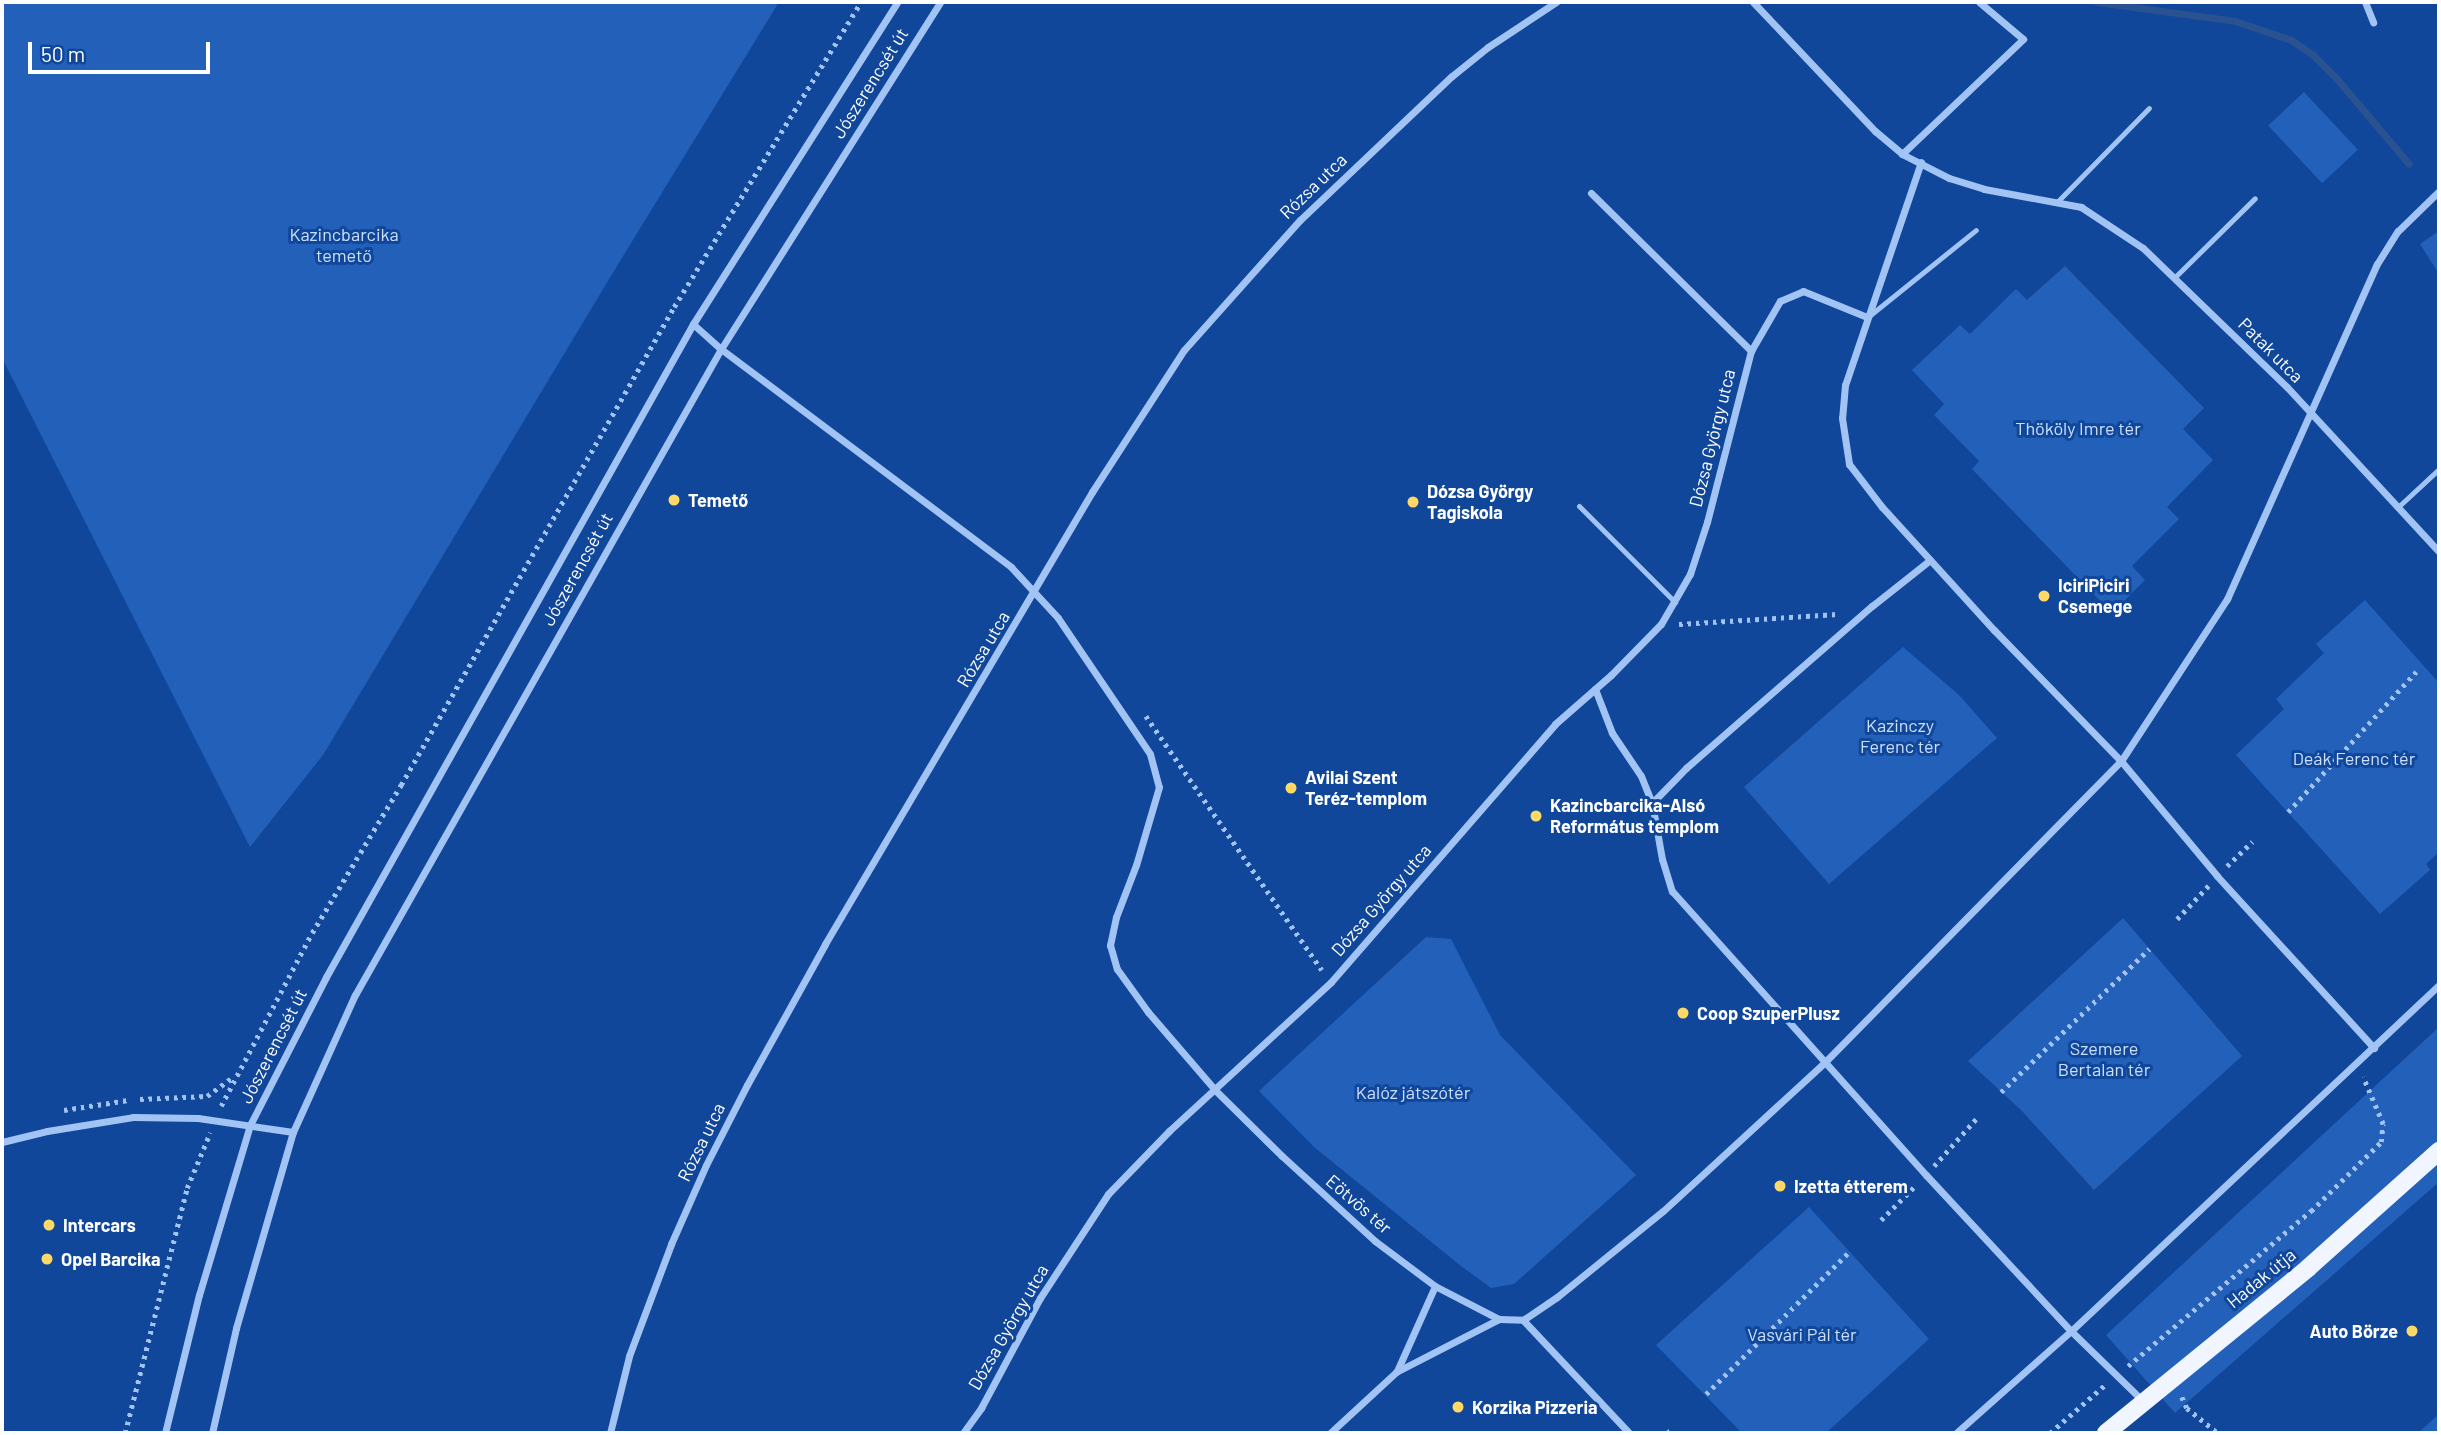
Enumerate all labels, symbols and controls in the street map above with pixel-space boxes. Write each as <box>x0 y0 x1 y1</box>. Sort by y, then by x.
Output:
street label: Jószerencsét út <box>828 24 912 142</box>
scale bar <box>32 28 214 72</box>
text: 50 m <box>41 41 85 66</box>
street label: Rózsa utca <box>1275 149 1351 223</box>
park label: Kazincbarcika temető <box>289 224 399 266</box>
street label: Patak utca <box>2234 313 2308 387</box>
street label: Dózsa György utca <box>1684 367 1740 509</box>
park label: Thököly Imre tér <box>2015 417 2141 439</box>
place label: Dózsa György Tagiskola <box>1427 481 1533 524</box>
place label: Temető <box>688 489 748 511</box>
marker: Temető <box>666 492 682 508</box>
marker: Dózsa György Tagiskola <box>1405 494 1421 510</box>
street label: Jószerencsét út <box>537 509 617 629</box>
place label: IciriPiciri Csemege <box>2058 575 2132 618</box>
marker: IciriPiciri Csemege <box>2036 588 2052 604</box>
street label: Rózsa utca <box>952 607 1014 691</box>
park label: Kazinczy Ferenc tér <box>1860 715 1940 758</box>
park label: Deák Ferenc tér <box>2293 747 2415 769</box>
place label: Avilai Szent Teréz-templom <box>1305 767 1427 810</box>
marker: Avilai Szent Teréz-templom <box>1283 780 1299 796</box>
place label: Kazincbarcika-Alsó Református templom <box>1550 795 1719 838</box>
marker: Kazincbarcika-Alsó Református templom <box>1528 808 1544 824</box>
street label: Dózsa György utca <box>1327 840 1435 960</box>
street label: Jószerencsét út <box>235 985 311 1107</box>
place label: Coop SzuperPlusz <box>1697 1002 1840 1024</box>
marker: Coop SzuperPlusz <box>1675 1005 1691 1021</box>
park label: Szemere Bertalan tér <box>2058 1038 2150 1080</box>
park label: Kalóz játszótér <box>1356 1081 1470 1103</box>
street label: Rózsa utca <box>673 1099 729 1185</box>
street label: Eötvös tér <box>1322 1170 1396 1238</box>
place label: Izetta étterem <box>1794 1175 1908 1197</box>
marker: Izetta étterem <box>1772 1178 1788 1194</box>
place label: Intercars <box>63 1214 136 1236</box>
marker: Intercars <box>41 1217 57 1233</box>
street label: Hadak útja <box>2222 1244 2300 1312</box>
place label: Opel Barcika <box>61 1248 160 1270</box>
marker: Opel Barcika <box>39 1251 55 1267</box>
street label: Dózsa György utca <box>963 1260 1053 1394</box>
place label: Auto Börze <box>2310 1320 2398 1342</box>
park label: Vasvári Pál tér <box>1747 1323 1857 1345</box>
marker: Auto Börze <box>2404 1323 2420 1339</box>
place label: Korzika Pizzeria <box>1472 1396 1598 1418</box>
marker: Korzika Pizzeria <box>1450 1399 1466 1415</box>

